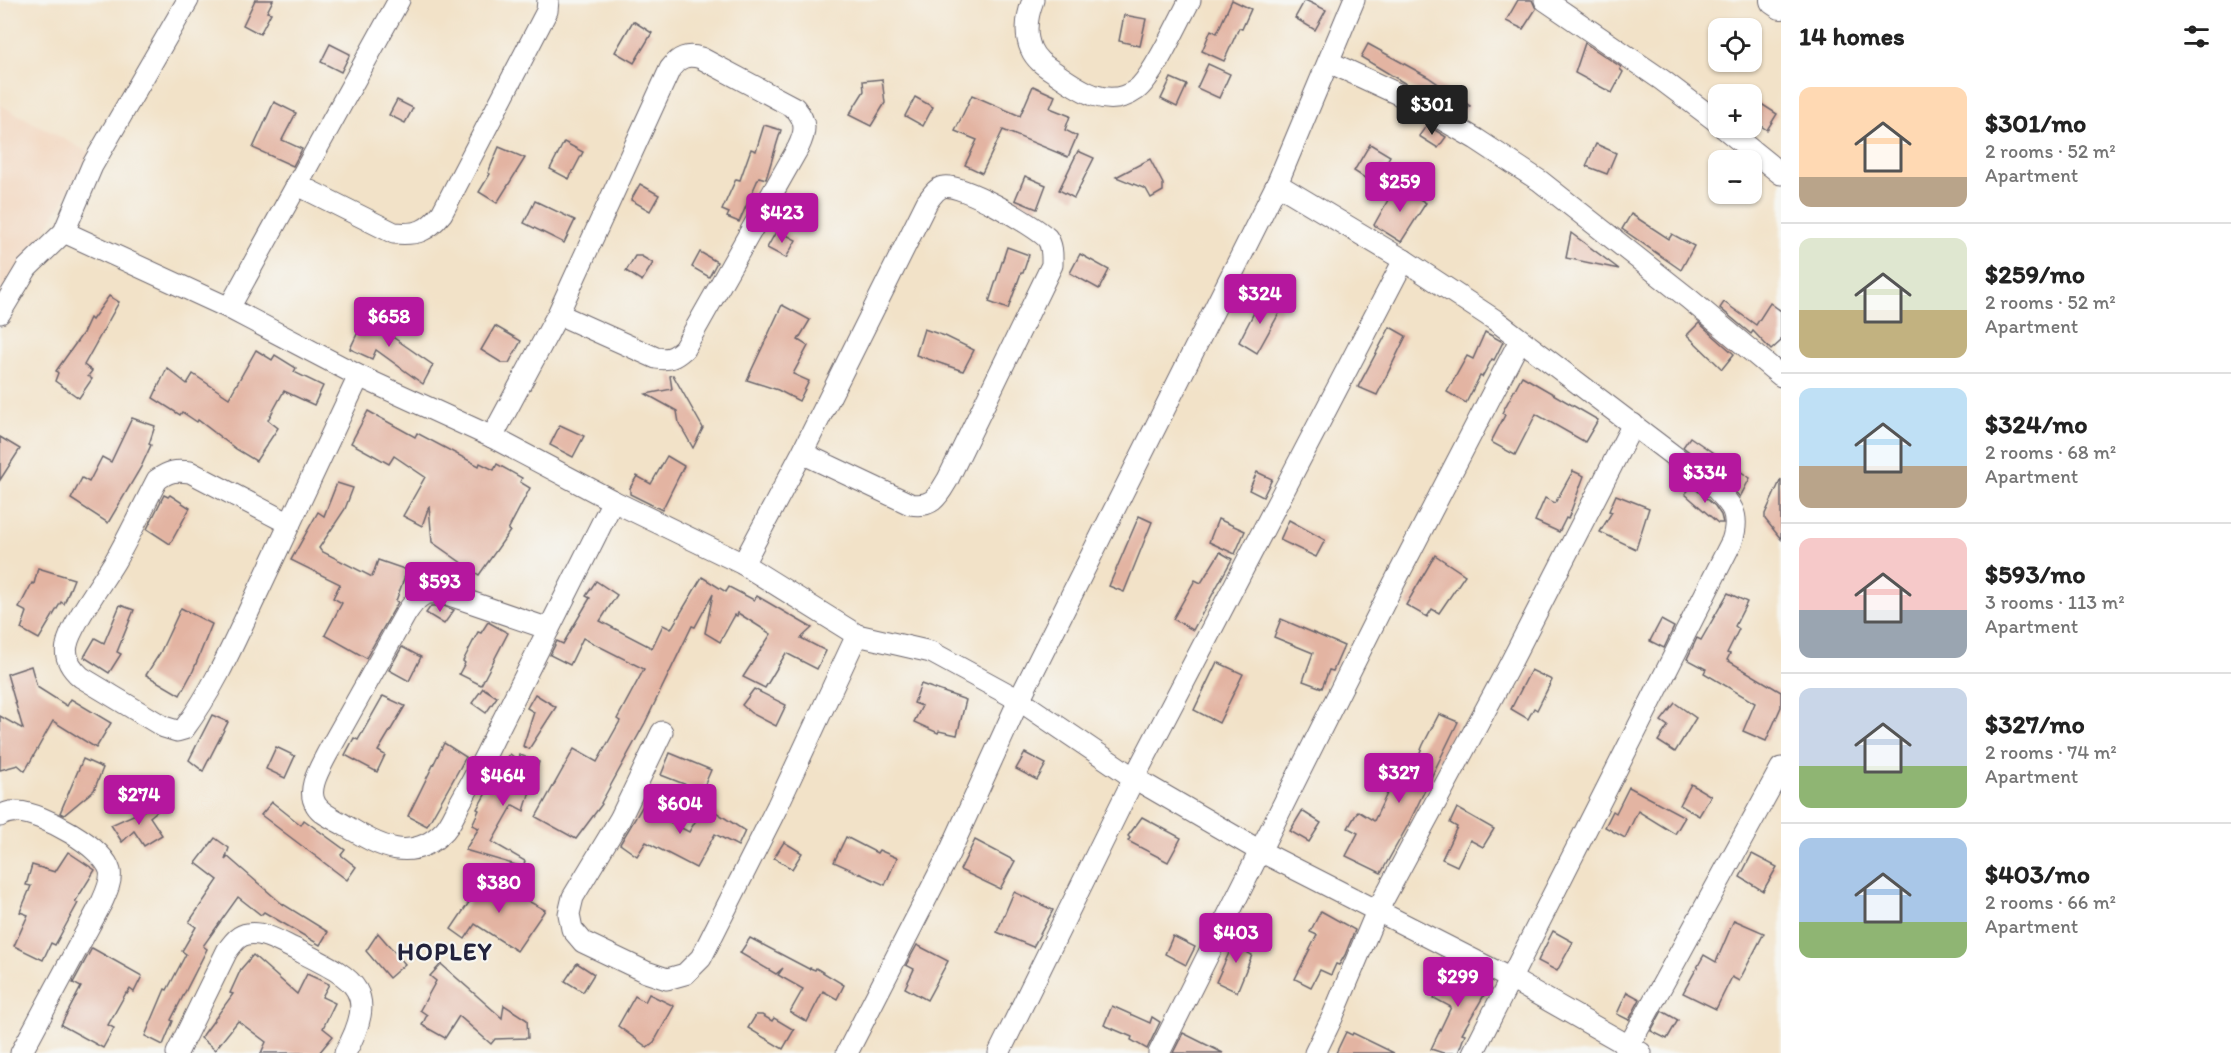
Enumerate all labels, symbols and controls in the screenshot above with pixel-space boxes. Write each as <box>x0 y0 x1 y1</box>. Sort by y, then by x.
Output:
map controls <box>1708 18 1762 204</box>
button: locate <box>1708 18 1762 72</box>
text: 14 homes <box>1799 20 1905 52</box>
icon: filters <box>2180 20 2213 53</box>
button: + <box>1708 84 1762 138</box>
pin: $301 <box>1396 85 1468 136</box>
text: $301 <box>1411 92 1453 116</box>
text: $301/mo <box>1985 107 2086 139</box>
icon: home <box>1847 111 1919 183</box>
text: 2 rooms · 52 m² <box>1985 139 2116 163</box>
button: − <box>1708 150 1762 204</box>
pin: $259 <box>1364 162 1436 213</box>
text: Apartment <box>1985 163 2078 187</box>
text: $259 <box>1379 169 1421 193</box>
pin: $423 <box>746 193 818 244</box>
text: $423 <box>760 200 804 224</box>
text: $259/mo <box>1985 258 2085 290</box>
icon: home <box>1847 262 1919 334</box>
pin: $324 <box>1224 274 1296 325</box>
text: $324 <box>1238 281 1282 305</box>
text: 2 rooms · 52 m² <box>1985 290 2116 314</box>
pin: $658 <box>353 297 425 348</box>
text: $658 <box>368 304 410 328</box>
text: Apartment <box>1985 314 2078 338</box>
text: $324/mo <box>1985 408 2088 440</box>
icon: home <box>1847 412 1919 484</box>
text: 2 rooms · 68 m² <box>1985 440 2116 464</box>
pin: $334 <box>1669 453 1741 504</box>
text: $334 <box>1683 460 1727 484</box>
text: Apartment <box>1985 464 2078 488</box>
text: $593/mo <box>1985 558 2086 590</box>
pin: $593 <box>404 562 476 613</box>
icon: home <box>1847 562 1919 634</box>
text: $593 <box>419 569 461 593</box>
text: 3 rooms · 113 m² <box>1985 590 2125 614</box>
text: Apartment <box>1985 614 2078 638</box>
text: $327/mo <box>1985 708 2085 740</box>
icon: home <box>1847 712 1919 784</box>
text: 2 rooms · 74 m² <box>1985 740 2117 764</box>
pin: $327 <box>1363 753 1435 804</box>
pin: $464 <box>467 756 539 807</box>
text: $327 <box>1378 760 1420 784</box>
text: $464 <box>481 763 525 787</box>
text: Apartment <box>1985 764 2078 788</box>
pin: $274 <box>103 775 175 826</box>
text: $274 <box>118 782 160 806</box>
pin: $604 <box>644 784 716 835</box>
text: $604 <box>657 791 703 815</box>
text: $403/mo <box>1985 858 2090 890</box>
icon: home <box>1847 862 1919 934</box>
pin: $380 <box>463 863 535 914</box>
text: $380 <box>477 870 521 894</box>
text: 2 rooms · 66 m² <box>1985 890 2116 914</box>
pin: $403 <box>1200 913 1272 964</box>
text: Apartment <box>1985 914 2078 938</box>
text: $403 <box>1213 920 1259 944</box>
district label: HOPLEY <box>397 937 493 966</box>
pin: $299 <box>1422 957 1494 1008</box>
text: $299 <box>1437 964 1479 988</box>

